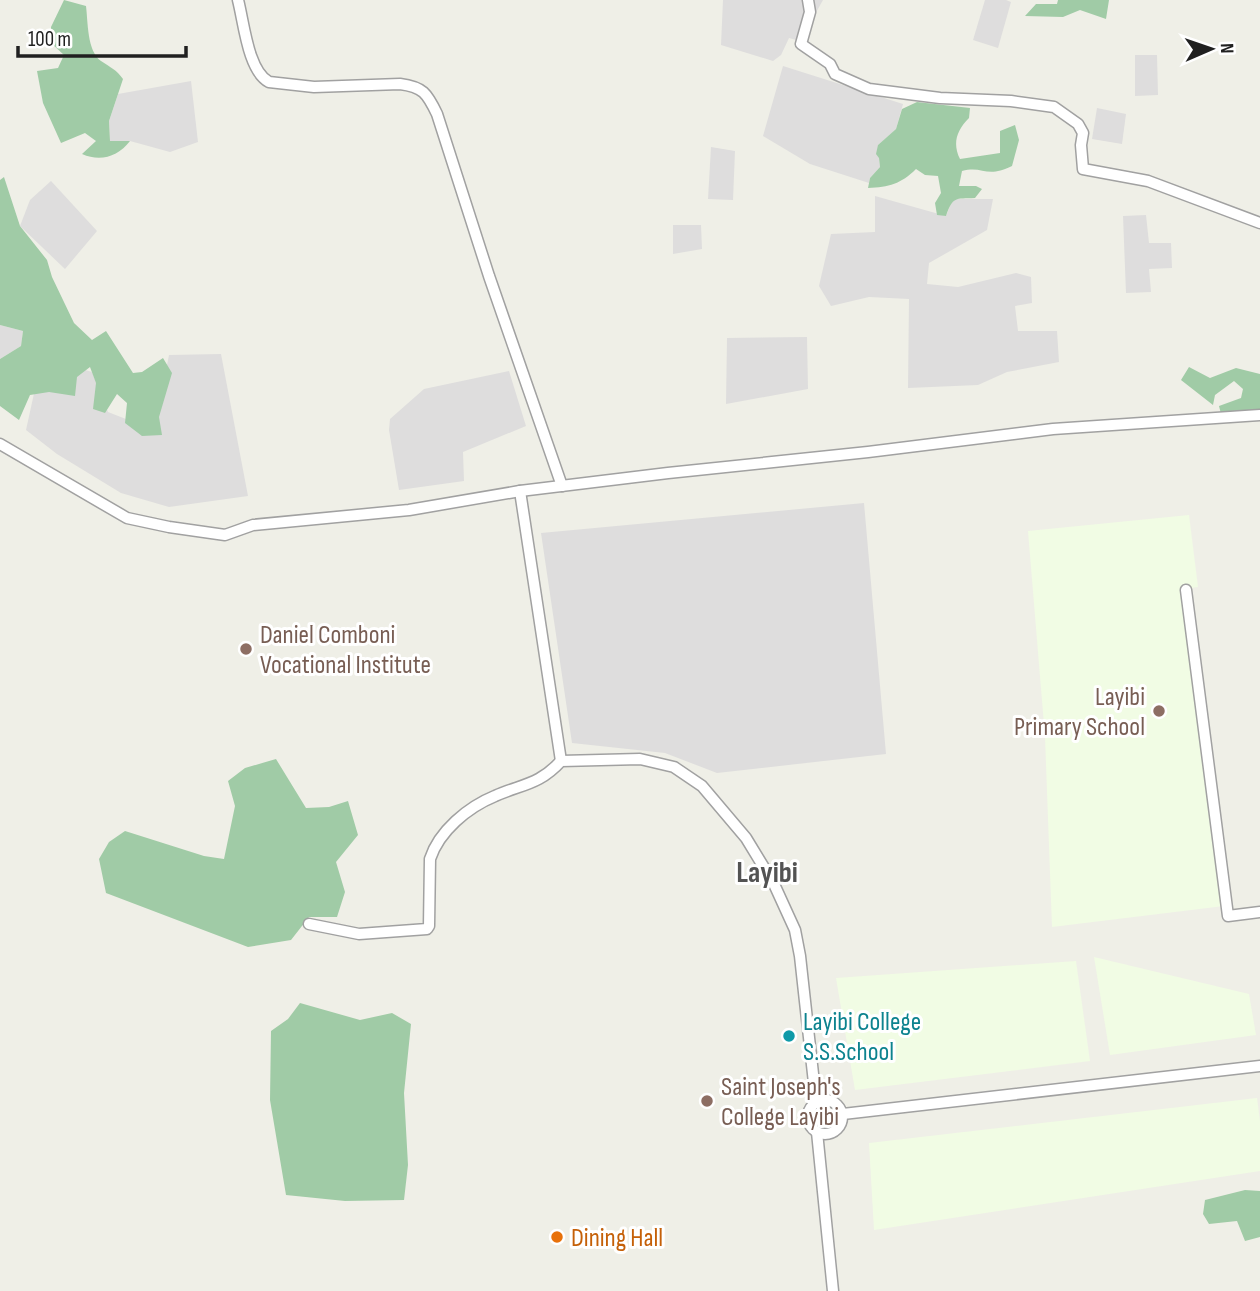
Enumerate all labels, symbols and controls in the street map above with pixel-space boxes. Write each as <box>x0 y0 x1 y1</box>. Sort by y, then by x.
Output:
scale bar <box>18 14 186 58</box>
north arrow <box>1176 14 1246 84</box>
text: 100 m <box>28 27 71 52</box>
text: N <box>1215 43 1238 54</box>
place label: Daniel Comboni Vocational Institute <box>260 620 431 681</box>
marker: Daniel Comboni Vocational Institute <box>238 641 254 657</box>
place label: Layibi Primary School <box>1014 682 1145 743</box>
marker: Layibi Primary School <box>1151 703 1167 719</box>
district label: Layibi <box>736 855 798 891</box>
place label: Layibi College S.S.School <box>803 1007 921 1068</box>
marker: Layibi College S.S.School <box>781 1028 797 1044</box>
place label: Saint Joseph's College Layibi <box>721 1072 841 1133</box>
marker: Saint Joseph's College Layibi <box>699 1093 715 1109</box>
place label: Dining Hall <box>571 1223 663 1254</box>
marker: Dining Hall <box>549 1229 565 1245</box>

